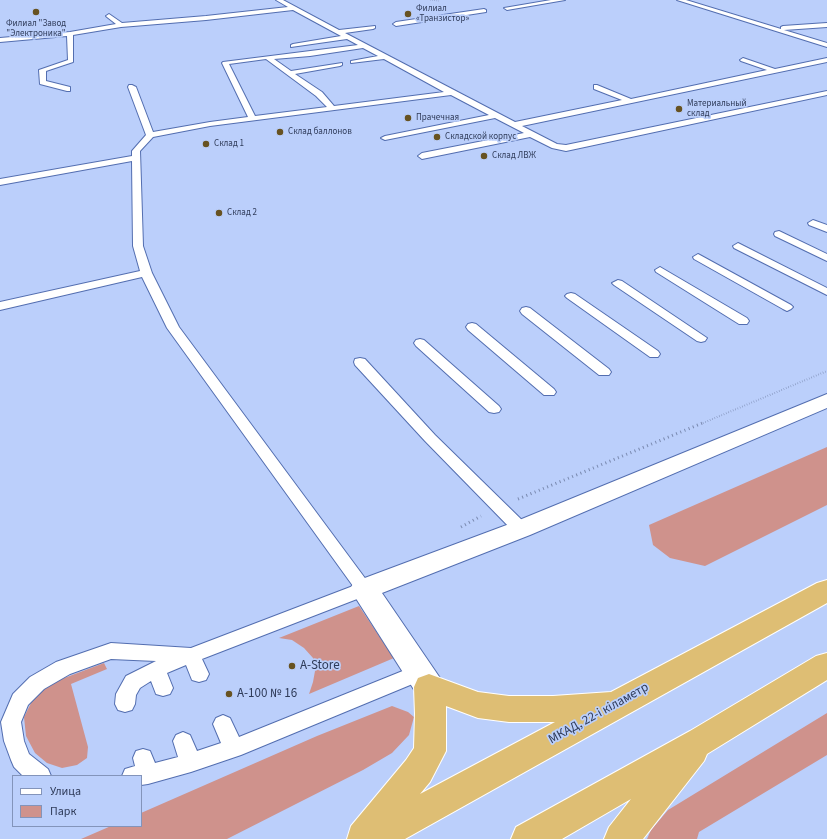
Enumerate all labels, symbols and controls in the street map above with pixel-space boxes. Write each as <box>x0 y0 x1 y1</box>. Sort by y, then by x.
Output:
place label: Филиал «Транзистор» <box>416 4 469 25</box>
marker: Филиал "Завод "Электроника" <box>31 7 41 17</box>
marker: Филиал «Транзистор» <box>403 9 413 19</box>
place label: Филиал "Завод "Электроника" <box>6 19 66 40</box>
place label: Материальный склад <box>687 99 746 120</box>
marker: Материальный склад <box>674 104 684 114</box>
marker: Прачечная <box>403 113 413 123</box>
place label: Прачечная <box>416 113 459 123</box>
marker: Склад баллонов <box>275 127 285 137</box>
place label: Склад баллонов <box>288 127 352 137</box>
marker: Складской корпус <box>432 132 442 142</box>
place label: Складской корпус <box>445 132 516 142</box>
marker: Склад 1 <box>201 139 211 149</box>
place label: Склад 1 <box>214 139 244 149</box>
marker: Склад ЛВЖ <box>479 151 489 161</box>
place label: Склад ЛВЖ <box>492 151 536 161</box>
marker: Склад 2 <box>214 208 224 218</box>
place label: Склад 2 <box>227 208 257 218</box>
place label: A-Store <box>300 658 340 674</box>
marker: A-Store <box>287 661 297 671</box>
street label: МКАД, 22-і кіламетр <box>546 680 652 748</box>
place label: А-100 № 16 <box>237 686 297 702</box>
marker: А-100 № 16 <box>224 689 234 699</box>
legend <box>12 775 142 827</box>
text: Улица <box>50 783 81 800</box>
text: Парк <box>50 803 76 820</box>

